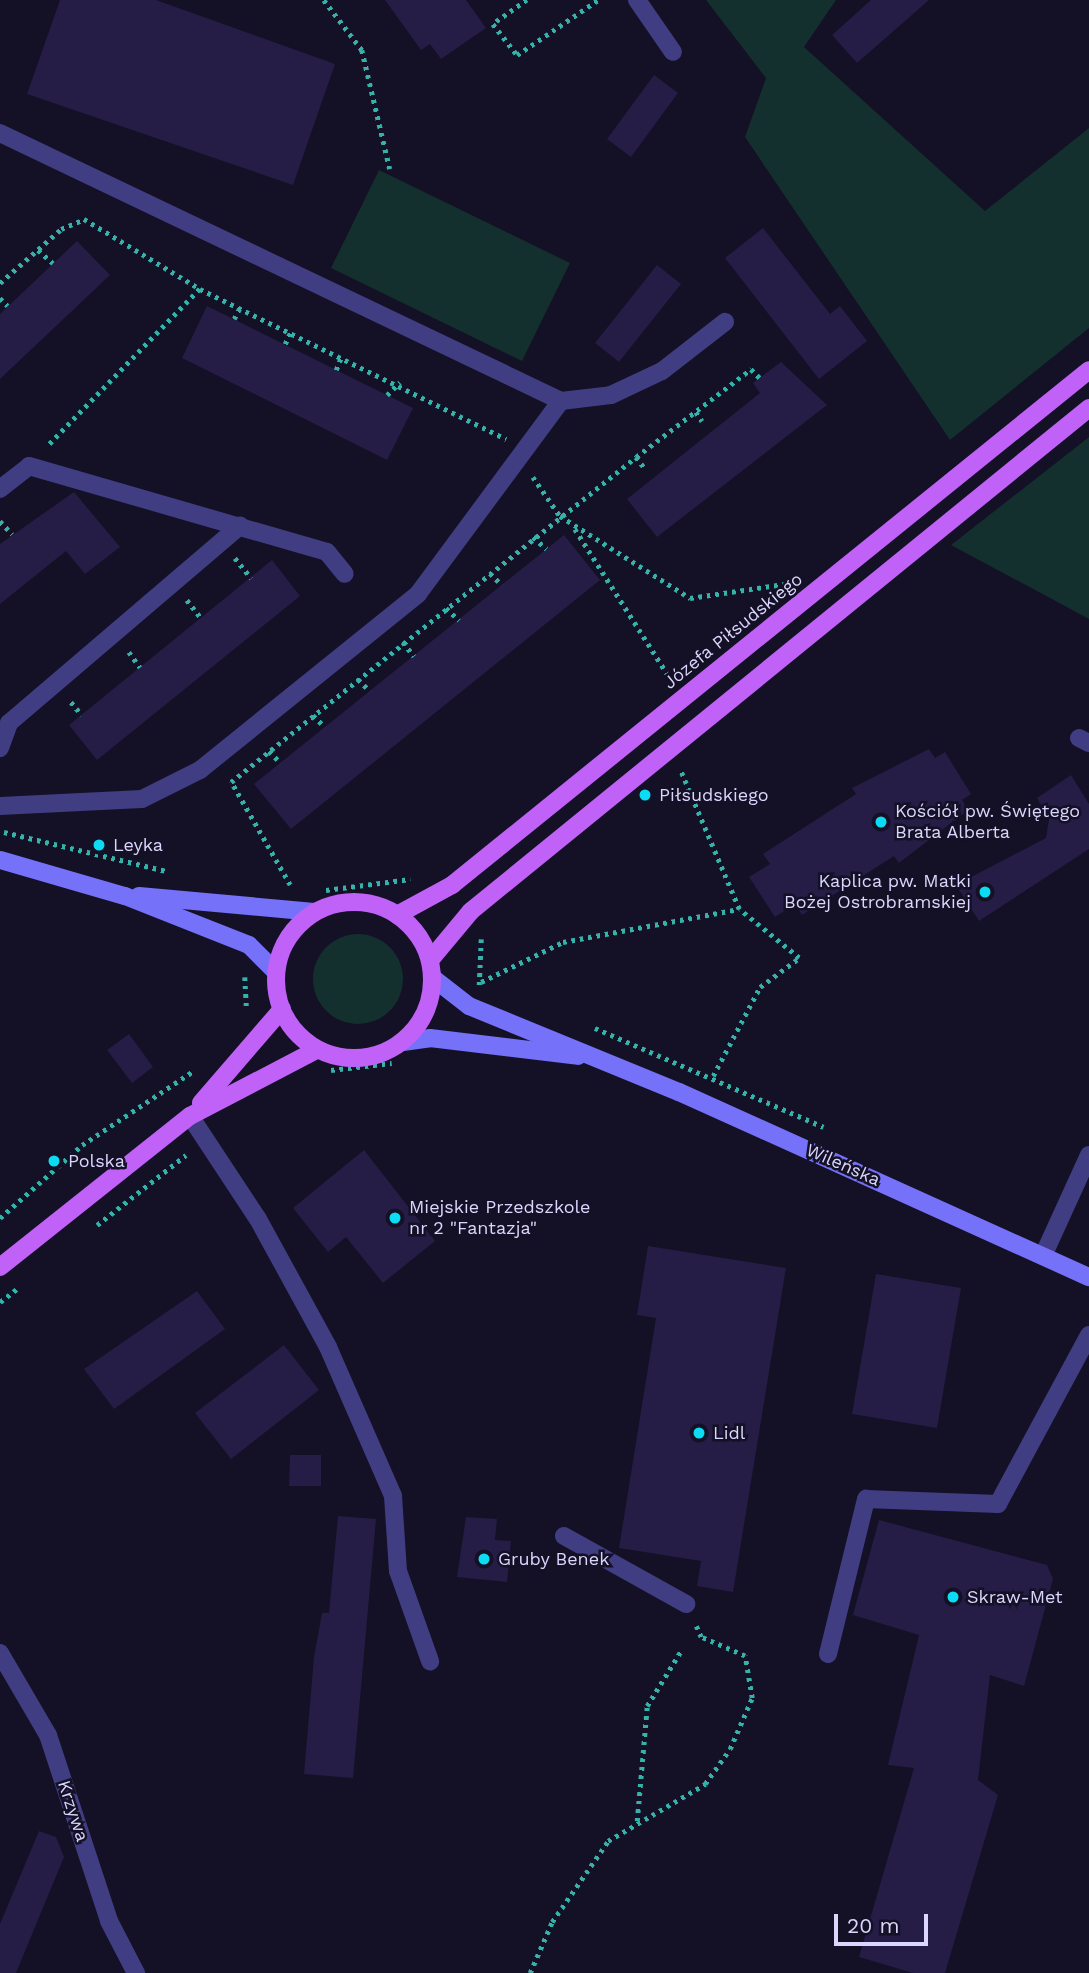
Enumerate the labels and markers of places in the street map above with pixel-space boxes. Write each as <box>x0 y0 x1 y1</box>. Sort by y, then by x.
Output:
place label: Piłsudskiego <box>659 784 769 806</box>
marker: Piłsudskiego <box>637 787 653 803</box>
place label: Kościół pw. Świętego Brata Alberta <box>895 801 1080 844</box>
marker: Kościół pw. Świętego Brata Alberta <box>873 814 889 830</box>
place label: Leyka <box>113 834 163 856</box>
marker: Leyka <box>91 837 107 853</box>
place label: Kaplica pw. Matki Bożej Ostrobramskiej <box>784 871 971 914</box>
marker: Kaplica pw. Matki Bożej Ostrobramskiej <box>977 884 993 900</box>
place label: Polska <box>68 1150 125 1172</box>
marker: Polska <box>46 1153 62 1169</box>
place label: Miejskie Przedszkole nr 2 "Fantazja" <box>409 1197 590 1240</box>
marker: Miejskie Przedszkole nr 2 "Fantazja" <box>387 1210 403 1226</box>
place label: Lidl <box>713 1422 745 1444</box>
marker: Lidl <box>691 1425 707 1441</box>
place label: Gruby Benek <box>498 1548 610 1570</box>
marker: Gruby Benek <box>476 1551 492 1567</box>
place label: Skraw-Met <box>967 1586 1063 1608</box>
marker: Skraw-Met <box>945 1589 961 1605</box>

